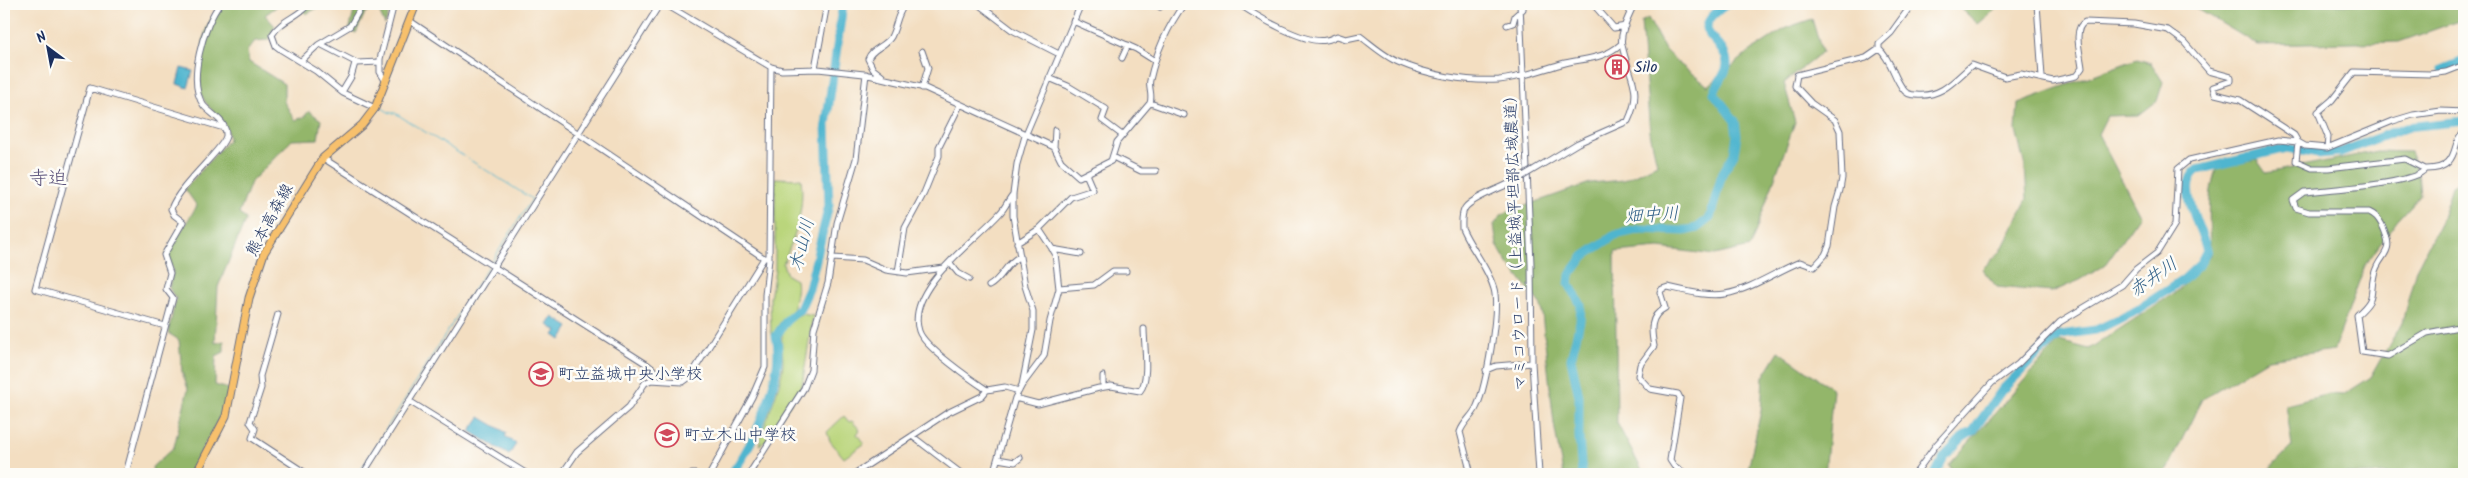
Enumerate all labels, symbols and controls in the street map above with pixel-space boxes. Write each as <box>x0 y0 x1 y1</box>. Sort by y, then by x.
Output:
north arrow <box>22 22 72 72</box>
text: N <box>32 26 51 49</box>
building icon: Silo <box>1604 54 1630 80</box>
place label: Silo <box>1634 55 1657 80</box>
street label: マミコウロード（上益城平坦部広域農道） <box>1498 87 1534 391</box>
district label: 寺迫 <box>29 164 67 194</box>
street label: 熊本高森線 <box>240 179 300 261</box>
water label: 畑中川 <box>1624 200 1680 232</box>
water label: 木山川 <box>782 215 824 275</box>
water label: 赤井川 <box>2124 251 2184 305</box>
school or university icon: 町立益城中央小学校 <box>528 361 554 387</box>
place label: 町立益城中央小学校 <box>558 362 702 387</box>
school or university icon: 町立木山中学校 <box>654 422 680 448</box>
place label: 町立木山中学校 <box>684 423 796 448</box>

